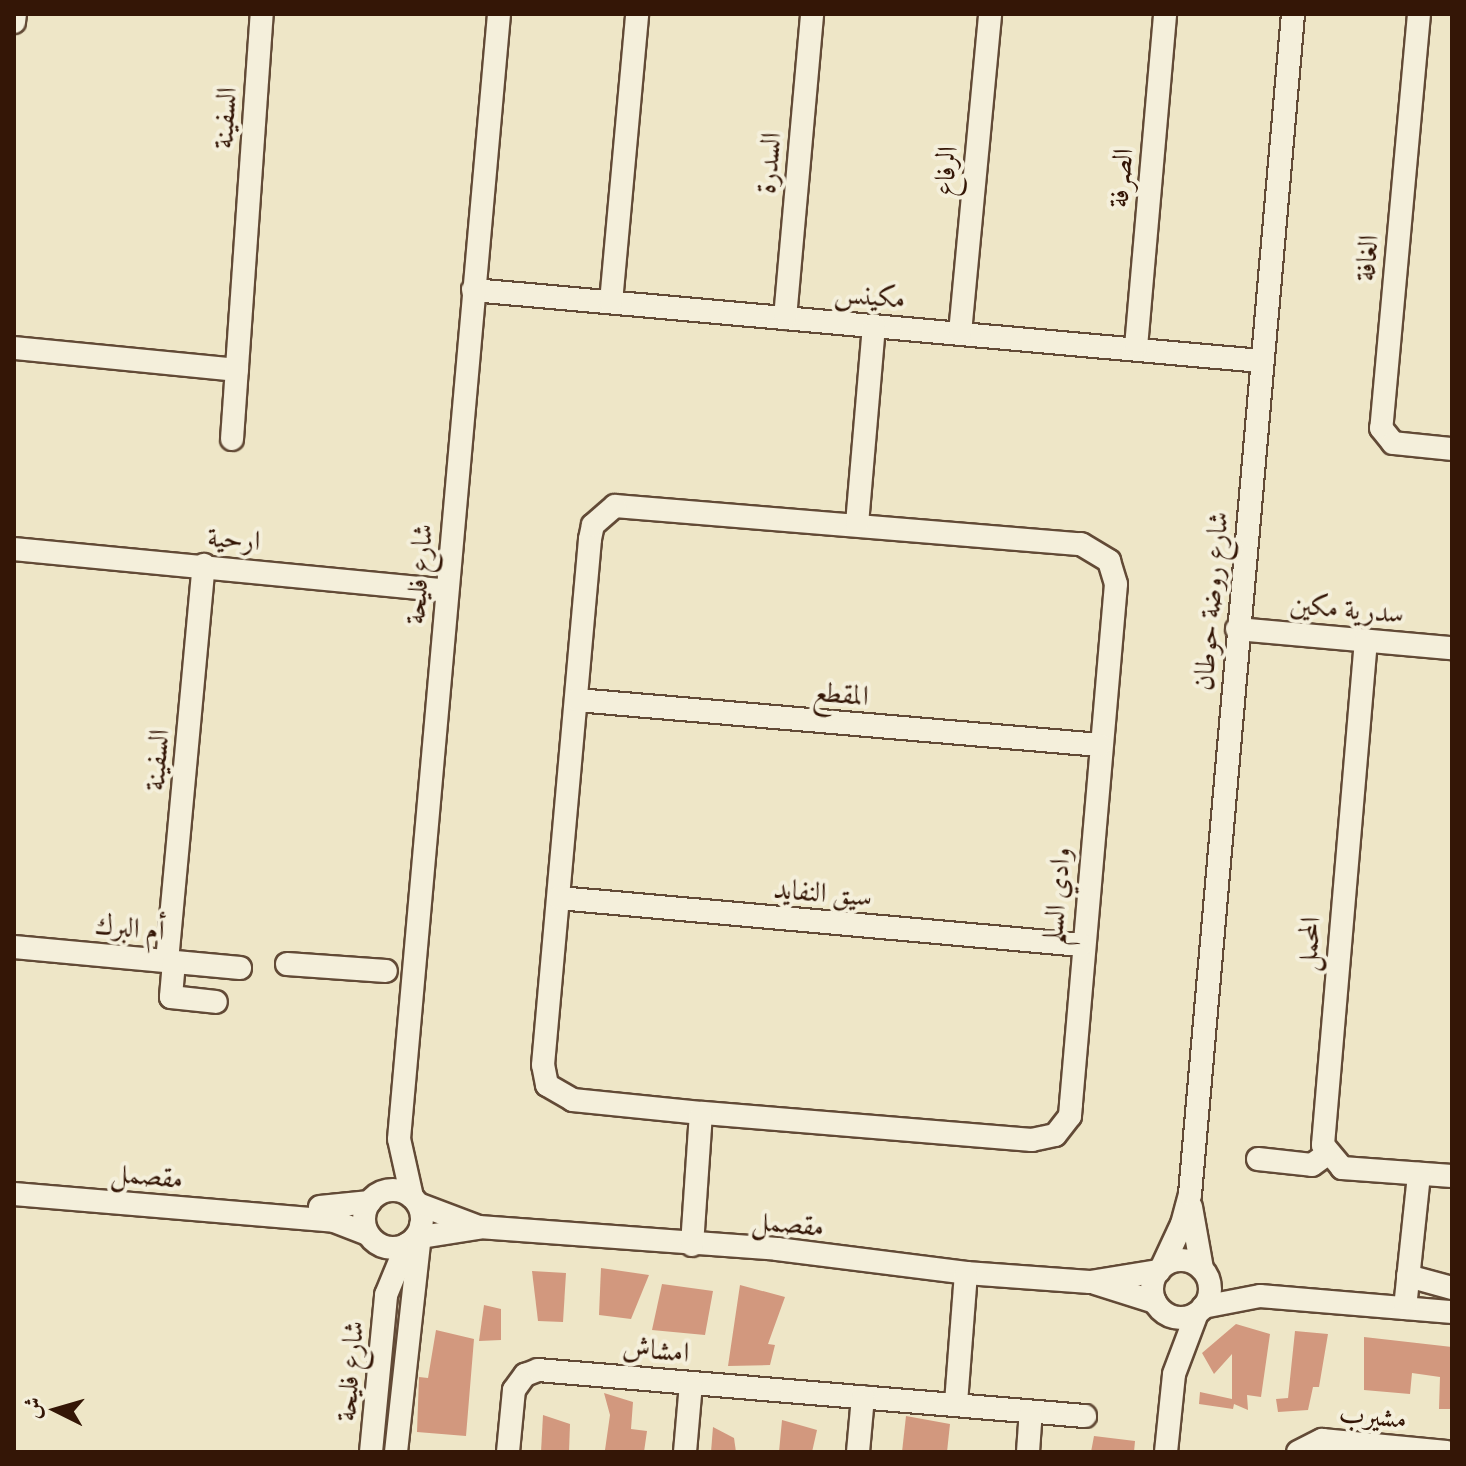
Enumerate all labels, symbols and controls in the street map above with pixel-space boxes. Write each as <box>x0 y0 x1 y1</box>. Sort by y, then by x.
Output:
street label: السفينة <box>205 86 243 150</box>
street label: السدرة <box>749 131 787 195</box>
street label: الرفاع <box>926 145 964 197</box>
street label: الصرفة <box>1101 147 1139 209</box>
street label: الغافة <box>1347 233 1385 283</box>
street label: مكينس <box>833 275 907 315</box>
street label: شارع روضة حوطان <box>1185 510 1235 692</box>
street label: ارحية <box>206 519 262 557</box>
street label: شارع فليحة <box>397 522 439 626</box>
street label: سدرية مكين <box>1289 586 1405 630</box>
street label: المقطع <box>812 674 870 712</box>
street label: السفينة <box>137 728 175 792</box>
street label: وادي السلم <box>1035 846 1077 946</box>
street label: سيق النفايد <box>772 871 874 913</box>
street label: أم البرك <box>94 907 166 947</box>
street label: المحمل <box>1289 915 1327 973</box>
street label: مقصمل <box>109 1155 185 1195</box>
street label: مقصمل <box>750 1203 826 1243</box>
street label: شارع فليحة <box>328 1319 370 1423</box>
street label: امشاش <box>621 1329 691 1369</box>
north arrow <box>16 1370 96 1450</box>
street label: مشيرب <box>1338 1395 1408 1435</box>
text: ش <box>15 1396 49 1420</box>

